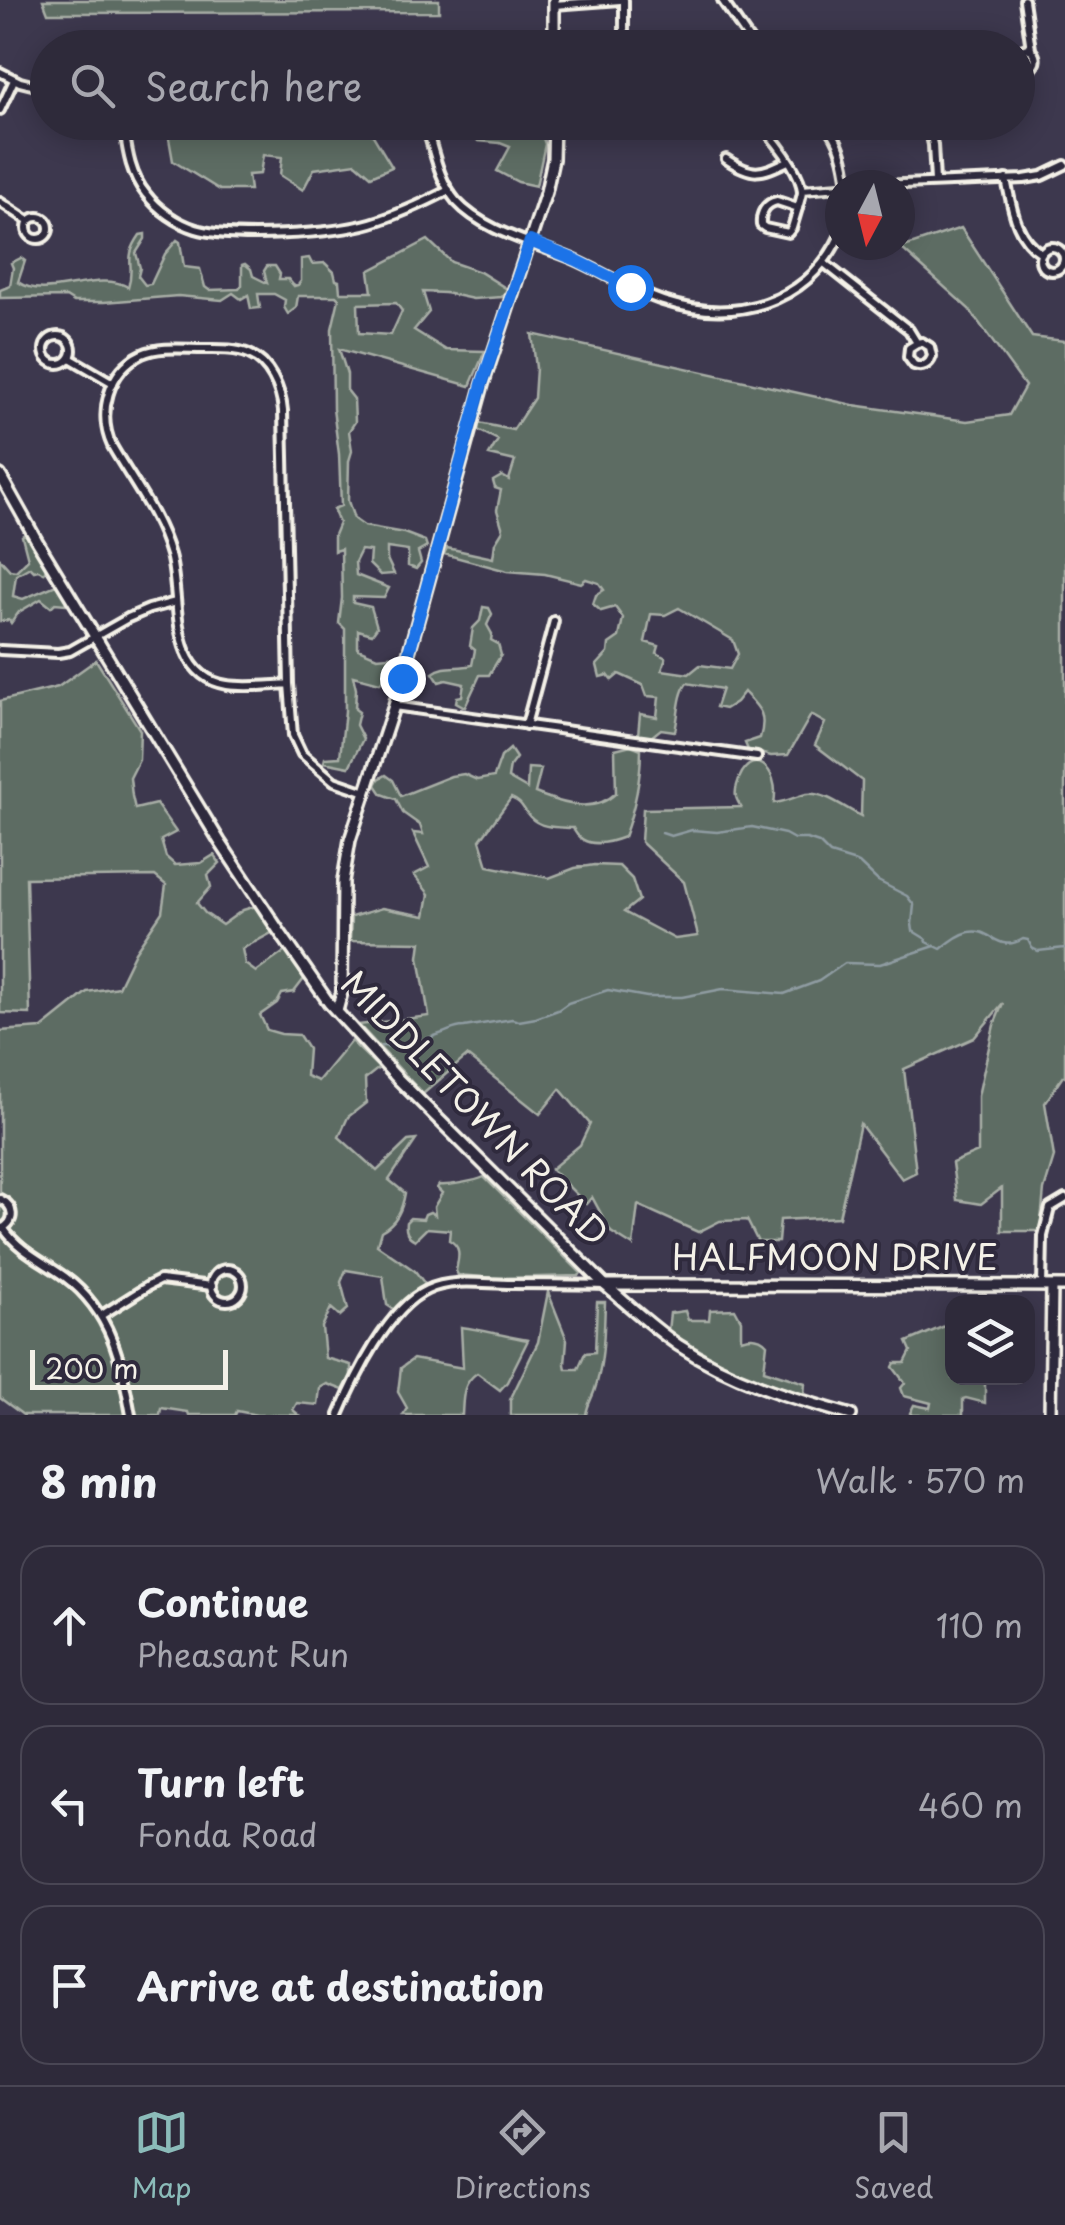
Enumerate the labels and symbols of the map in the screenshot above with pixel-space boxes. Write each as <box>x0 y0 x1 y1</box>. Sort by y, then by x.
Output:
north arrow <box>825 170 915 260</box>
route start <box>608 265 654 311</box>
route end <box>380 656 426 702</box>
street label: MIDDLETOWN ROAD <box>330 957 622 1257</box>
street label: HALFMOON DRIVE <box>672 1229 998 1282</box>
scale bar <box>30 1345 228 1390</box>

